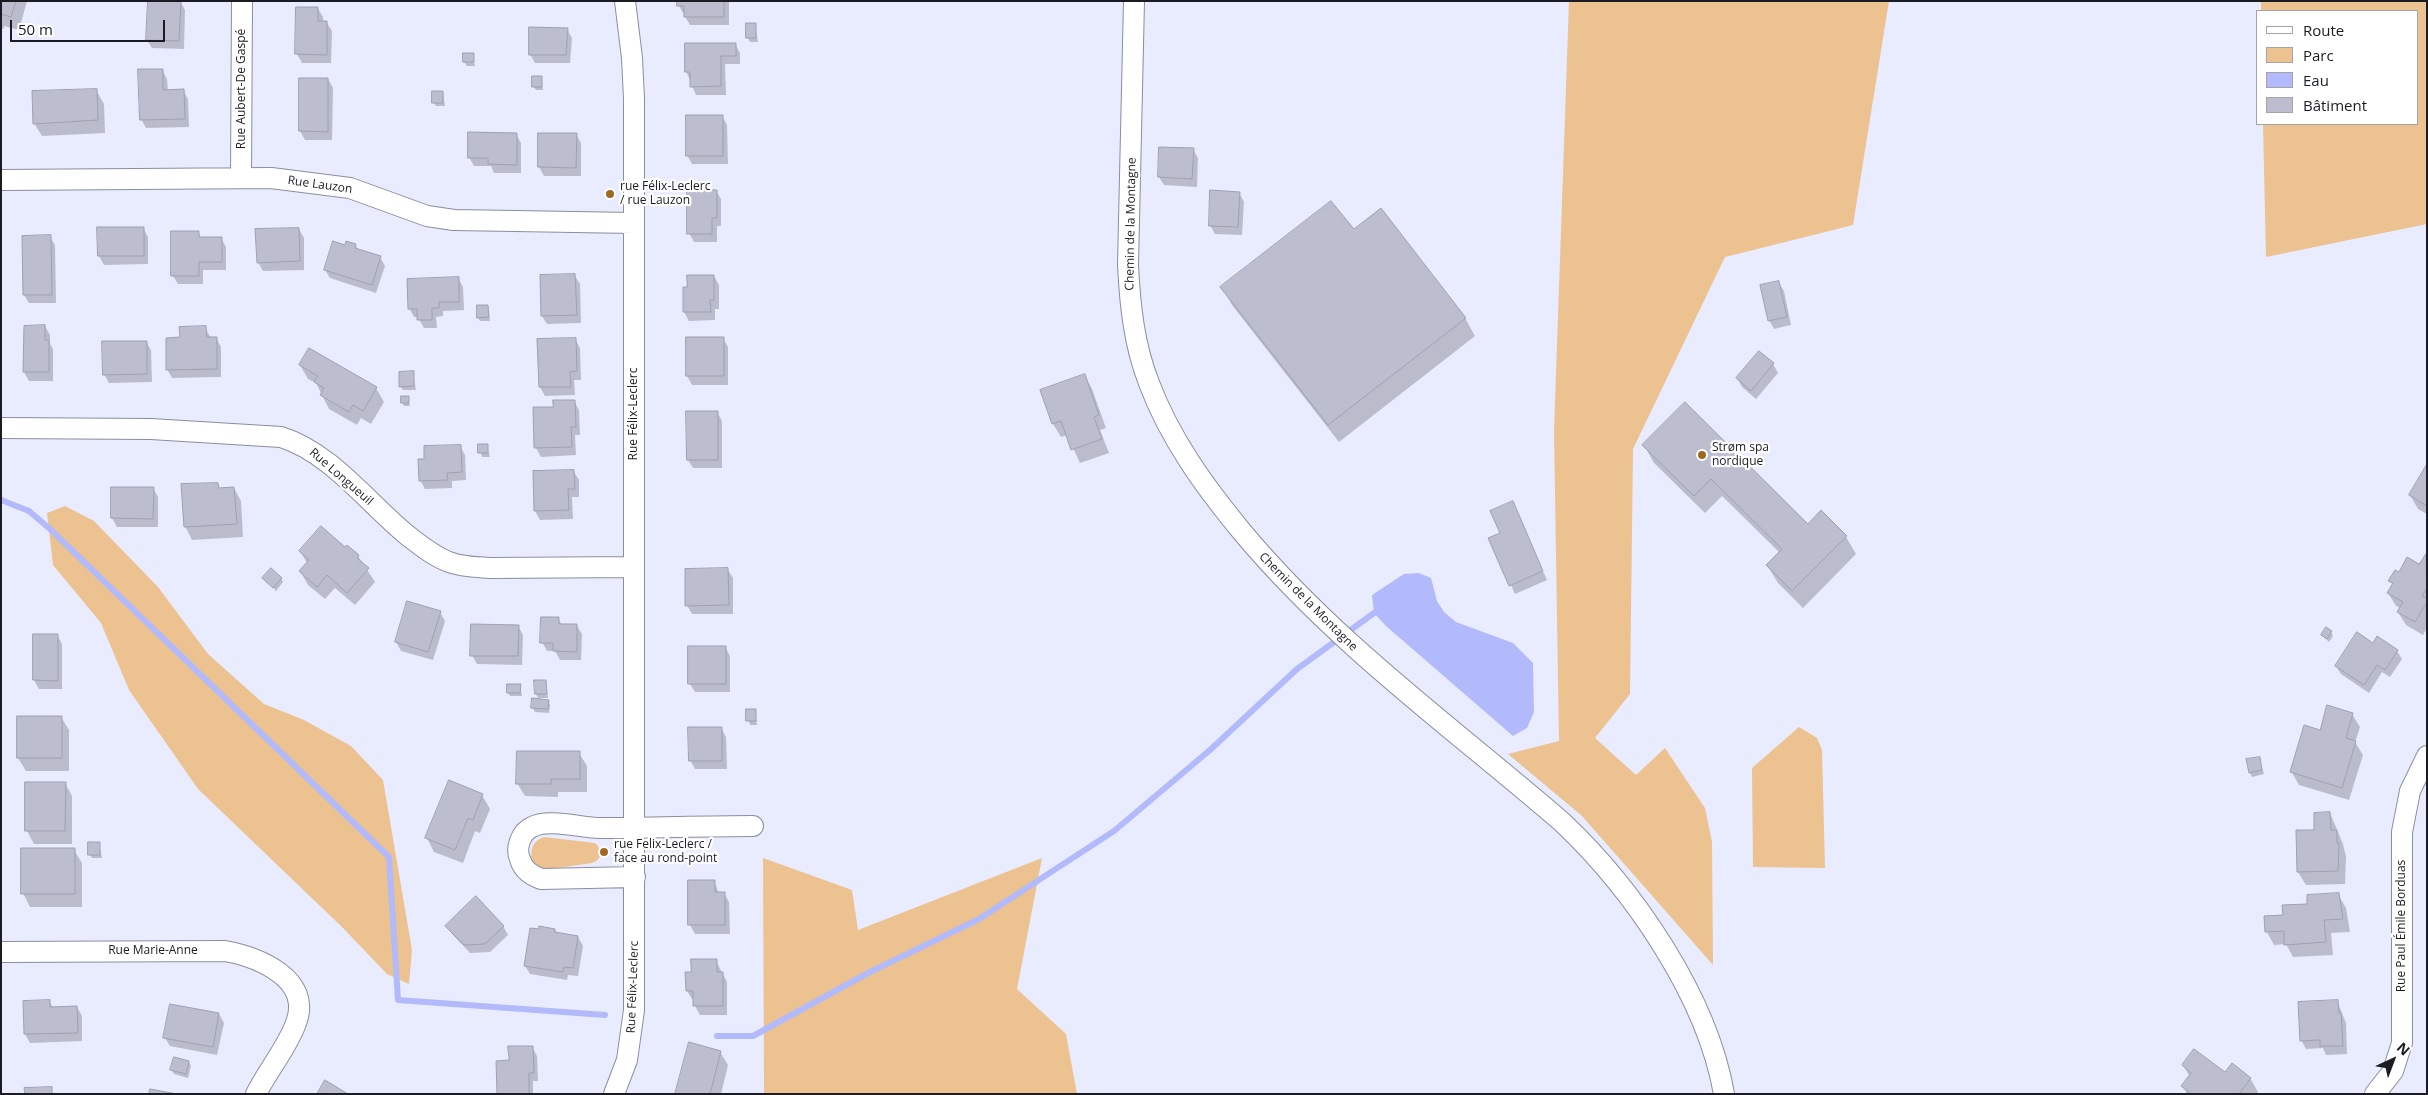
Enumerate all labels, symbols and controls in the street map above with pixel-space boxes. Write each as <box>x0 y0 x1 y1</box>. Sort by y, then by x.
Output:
scale bar <box>12 10 168 42</box>
legend <box>2256 10 2418 125</box>
text: 50 m <box>18 19 53 39</box>
text: Route <box>2303 20 2344 40</box>
street label: Rue Aubert-De Gaspé <box>235 29 249 149</box>
text: Parc <box>2303 45 2334 65</box>
text: Eau <box>2303 70 2329 90</box>
text: Bâtiment <box>2303 95 2367 115</box>
street label: Chemin de la Montagne <box>1123 157 1139 291</box>
street label: Rue Lauzon <box>287 173 353 197</box>
place label: rue Félix-Leclerc / rue Lauzon <box>620 180 710 208</box>
marker: rue Félix-Leclerc / rue Lauzon <box>604 188 616 200</box>
street label: Rue Félix-Leclerc <box>627 368 641 460</box>
place label: Strøm spa nordique <box>1712 441 1769 469</box>
street label: Rue Longueuil <box>306 445 376 509</box>
marker: Strøm spa nordique <box>1696 449 1708 461</box>
street label: Chemin de la Montagne <box>1256 550 1360 654</box>
place label: rue Felix-Leclerc / face au rond-point <box>614 838 717 866</box>
marker: rue Felix-Leclerc / face au rond-point <box>598 846 610 858</box>
street label: Rue Paul Émile Borduas <box>2395 860 2409 992</box>
street label: Rue Félix-Leclerc <box>624 940 642 1034</box>
street label: Rue Marie-Anne <box>108 944 198 958</box>
north arrow <box>2368 1035 2418 1085</box>
text: N <box>2393 1038 2414 1059</box>

